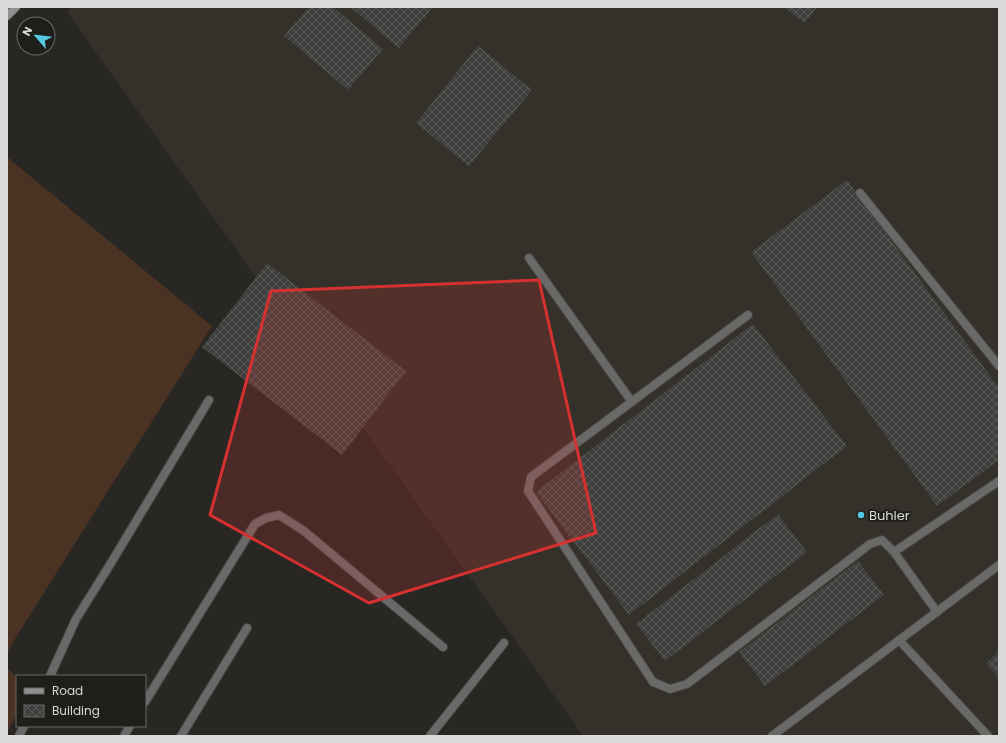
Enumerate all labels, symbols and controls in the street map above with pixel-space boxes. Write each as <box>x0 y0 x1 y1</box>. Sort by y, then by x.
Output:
north arrow <box>16 16 56 56</box>
text: N <box>18 24 36 39</box>
place label: Buhler <box>869 506 910 525</box>
marker: Buhler <box>856 510 866 520</box>
legend <box>16 675 146 727</box>
text: Road <box>52 682 83 699</box>
text: Building <box>52 702 100 719</box>

